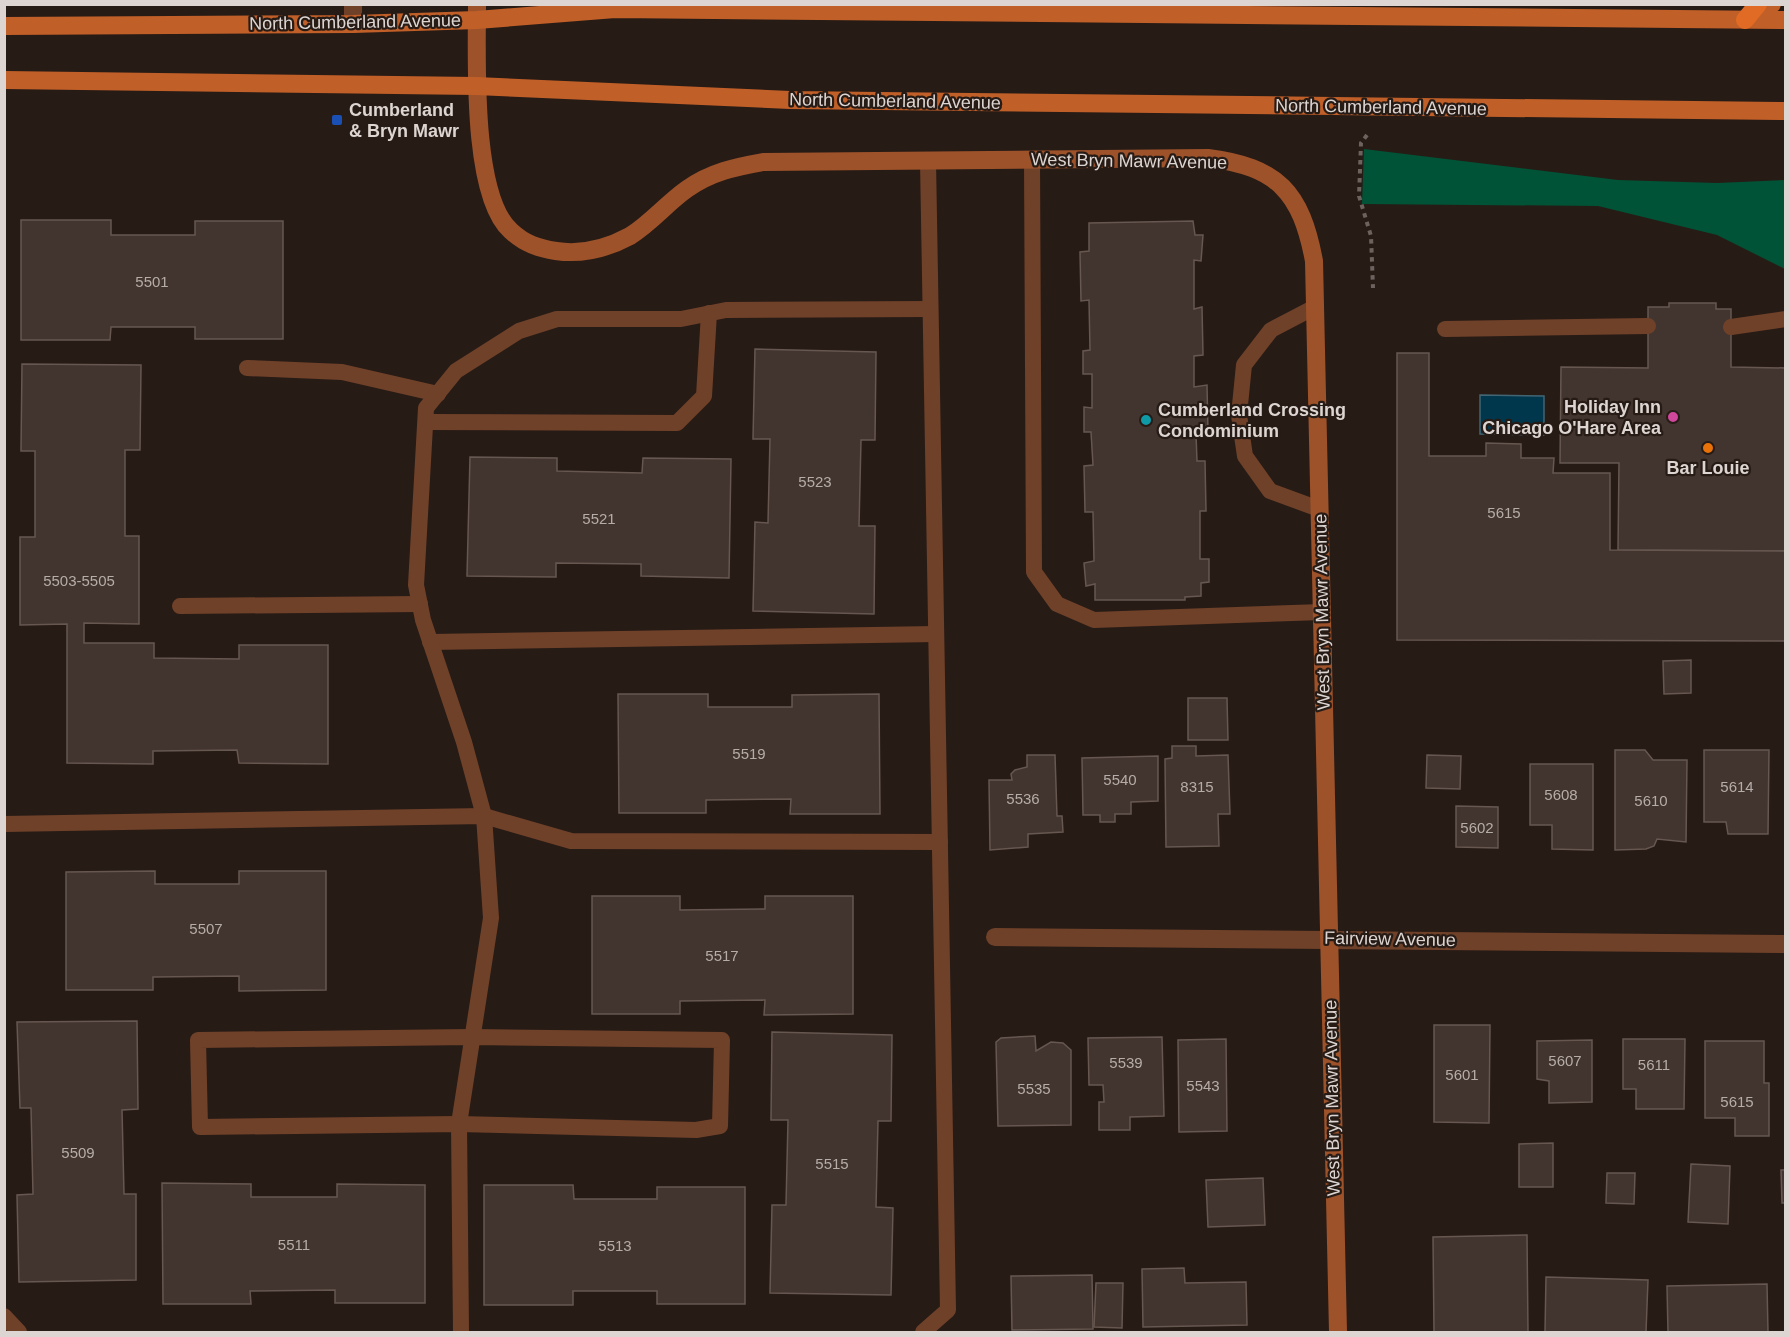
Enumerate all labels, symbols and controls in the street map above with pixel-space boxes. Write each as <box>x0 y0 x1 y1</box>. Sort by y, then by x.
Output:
street label: North Cumberland Avenue <box>249 10 461 34</box>
street label: North Cumberland Avenue <box>789 89 1001 113</box>
street label: North Cumberland Avenue <box>1275 95 1487 119</box>
place label: Cumberland & Bryn Mawr <box>349 100 459 141</box>
marker: Cumberland & Bryn Mawr <box>330 113 344 127</box>
street label: West Bryn Mawr Avenue <box>1031 149 1227 173</box>
house number: 5501 <box>135 273 169 290</box>
place label: Holiday Inn Chicago O'Hare Area <box>1482 397 1662 438</box>
place label: Cumberland Crossing Condominium <box>1158 400 1346 441</box>
marker: Holiday Inn Chicago O'Hare Area <box>1666 410 1680 424</box>
marker: Cumberland Crossing Condominium <box>1139 413 1153 427</box>
marker: Bar Louie <box>1701 441 1715 455</box>
place label: Bar Louie <box>1666 458 1750 478</box>
house number: 5523 <box>798 473 832 490</box>
house number: 5615 <box>1487 504 1521 521</box>
house number: 5521 <box>582 510 616 527</box>
street label: West Bryn Mawr Avenue <box>1310 514 1334 710</box>
house number: 5503-5505 <box>43 572 115 589</box>
house number: 5519 <box>732 745 766 762</box>
house number: 5540 <box>1103 771 1137 788</box>
house number: 8315 <box>1180 778 1214 795</box>
house number: 5614 <box>1720 778 1754 795</box>
house number: 5608 <box>1544 786 1578 803</box>
house number: 5536 <box>1006 790 1040 807</box>
house number: 5610 <box>1634 792 1668 809</box>
house number: 5602 <box>1460 819 1494 836</box>
house number: 5507 <box>189 920 223 937</box>
street label: Fairview Avenue <box>1324 928 1456 950</box>
house number: 5517 <box>705 947 739 964</box>
street label: West Bryn Mawr Avenue <box>1320 1000 1344 1196</box>
house number: 5607 <box>1548 1052 1582 1069</box>
house number: 5539 <box>1109 1054 1143 1071</box>
house number: 5611 <box>1638 1056 1670 1073</box>
house number: 5601 <box>1445 1066 1479 1083</box>
house number: 5543 <box>1186 1077 1220 1094</box>
house number: 5535 <box>1017 1080 1051 1097</box>
house number: 5615 <box>1720 1093 1754 1110</box>
house number: 5509 <box>61 1144 95 1161</box>
house number: 5515 <box>815 1155 849 1172</box>
house number: 5511 <box>278 1236 310 1253</box>
house number: 5513 <box>598 1237 632 1254</box>

